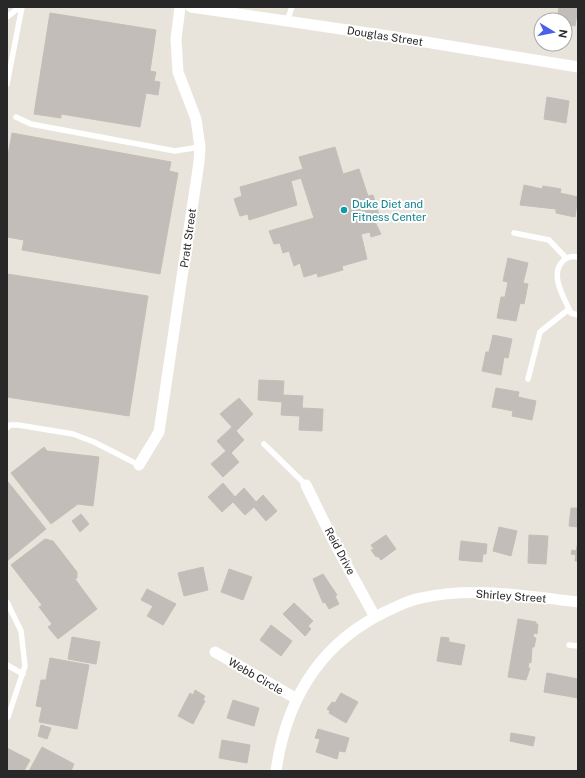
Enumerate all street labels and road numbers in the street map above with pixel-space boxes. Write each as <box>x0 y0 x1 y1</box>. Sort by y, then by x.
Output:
street label: Douglas Street <box>346 24 424 48</box>
street label: Pratt Street <box>178 208 198 268</box>
street label: Reid Drive <box>323 525 357 577</box>
street label: Shirley Street <box>475 588 547 604</box>
street label: Webb Circle <box>226 655 286 697</box>

